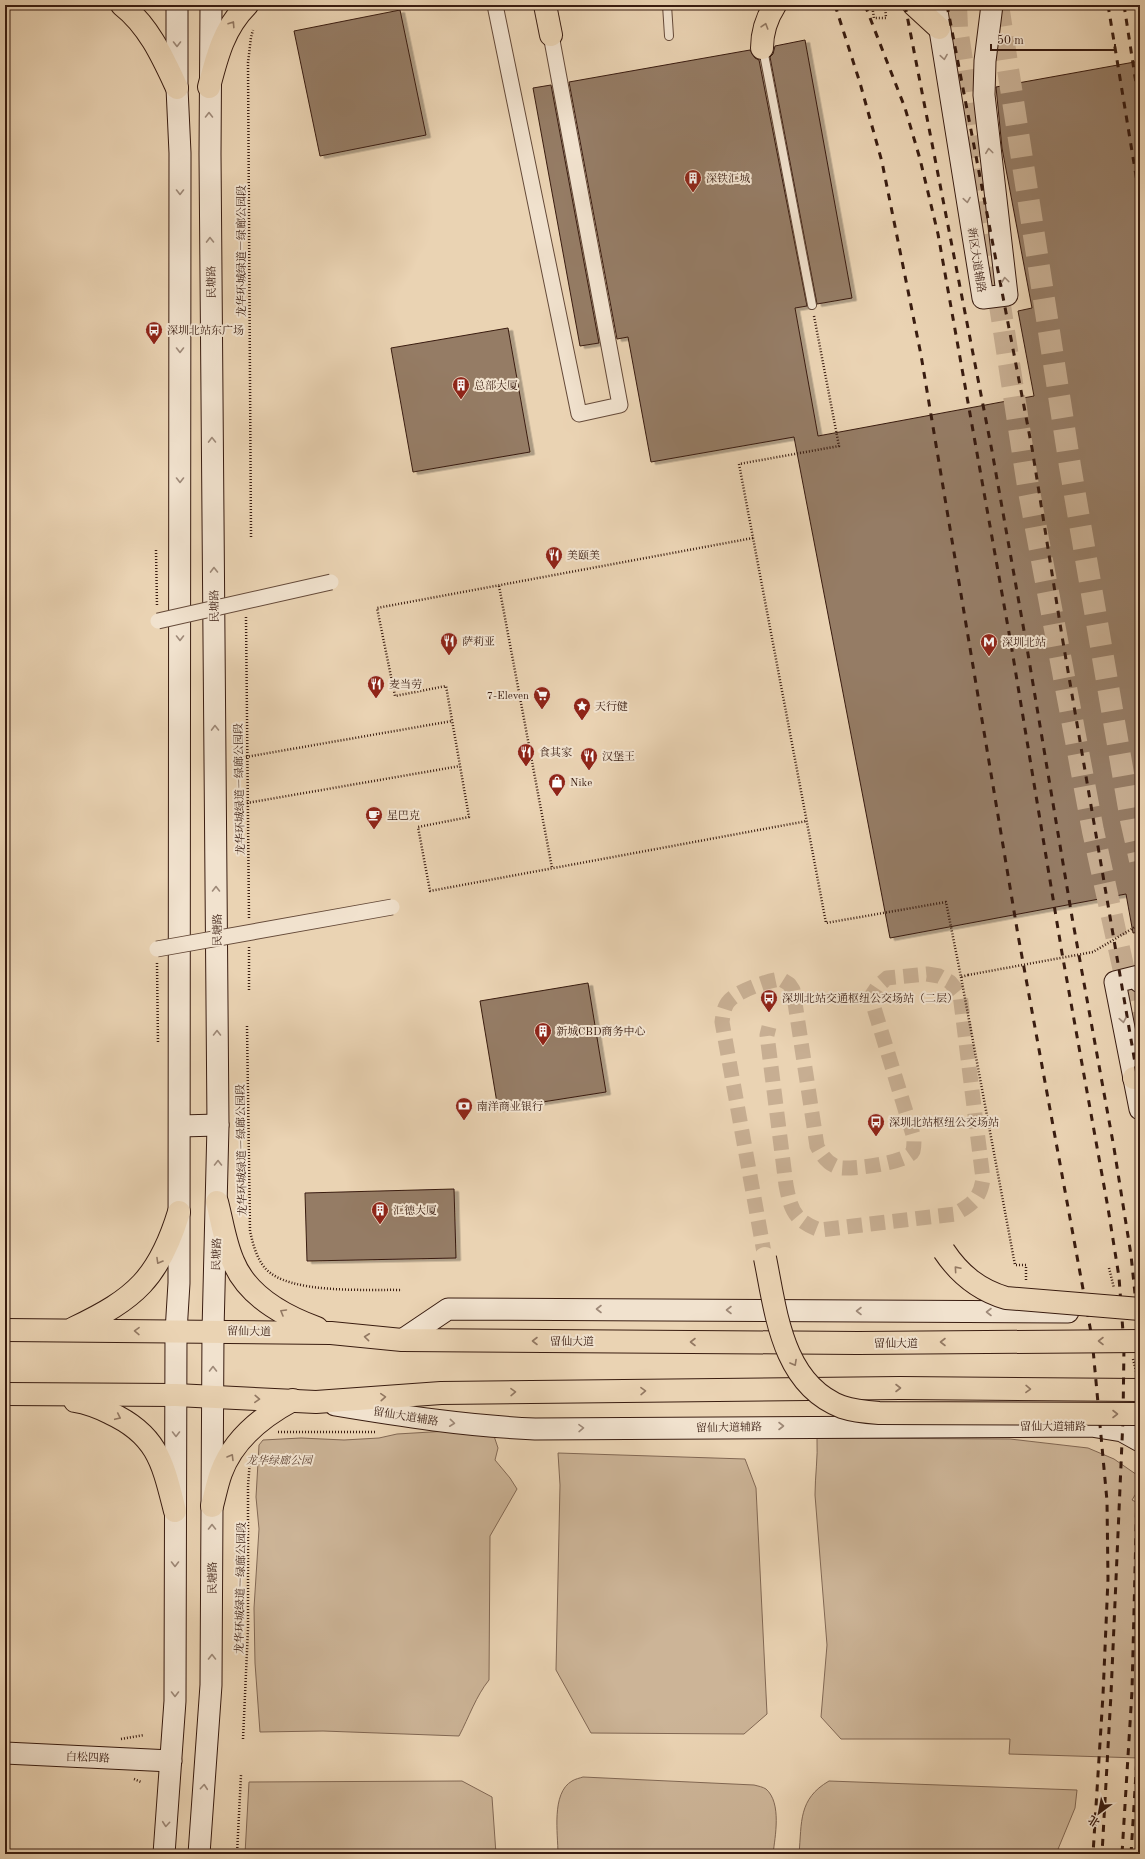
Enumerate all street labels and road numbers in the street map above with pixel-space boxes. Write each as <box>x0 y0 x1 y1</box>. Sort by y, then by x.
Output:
street label: 龙华环城绿道－绿廊公园段 <box>235 185 248 317</box>
street label: 新区大道辅路 <box>965 226 988 294</box>
street label: 民塘路 <box>205 265 218 299</box>
street label: 民塘路 <box>208 589 221 623</box>
street label: 龙华环城绿道－绿廊公园段 <box>232 723 247 855</box>
street label: 民塘路 <box>211 914 224 947</box>
street label: 龙华环城绿道－绿廊公园段 <box>234 1084 249 1216</box>
street label: 民塘路 <box>209 1237 224 1271</box>
street label: 留仙大道 <box>227 1325 271 1338</box>
street label: 留仙大道 <box>550 1335 594 1348</box>
street label: 留仙大道 <box>874 1337 918 1350</box>
street label: 留仙大道辅路 <box>372 1405 440 1428</box>
street label: 留仙大道辅路 <box>696 1420 762 1435</box>
street label: 留仙大道辅路 <box>1020 1420 1086 1433</box>
street label: 龙华环城绿道－绿廊公园段 <box>233 1522 248 1654</box>
street label: 民塘路 <box>206 1562 219 1595</box>
street label: 白松四路 <box>66 1750 110 1765</box>

